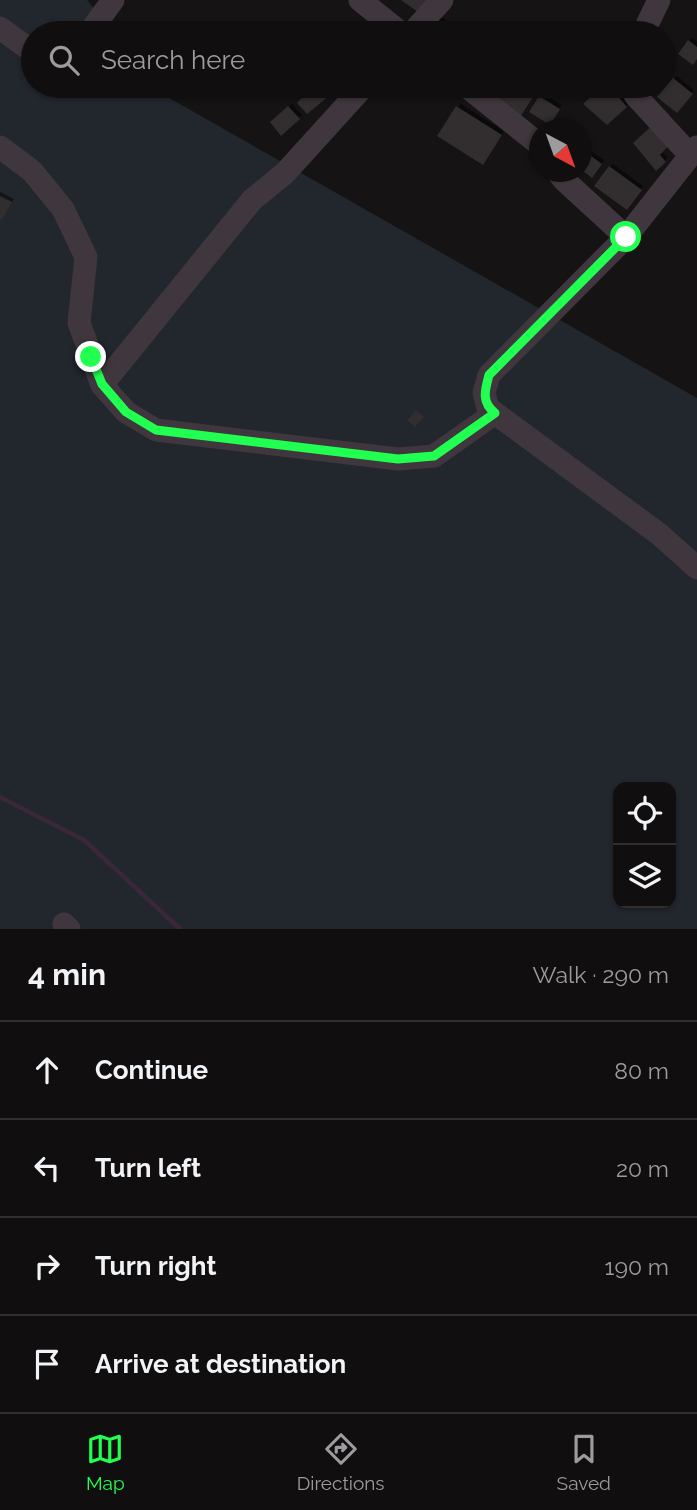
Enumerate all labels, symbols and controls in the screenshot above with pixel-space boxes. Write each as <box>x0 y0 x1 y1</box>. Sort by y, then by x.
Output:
search box <box>21 21 676 98</box>
icon: search <box>45 41 83 79</box>
text: Search here <box>101 45 245 75</box>
north arrow <box>529 119 592 182</box>
route start <box>610 221 641 252</box>
route end <box>75 341 106 372</box>
map controls <box>613 782 676 908</box>
button: locate <box>613 782 676 845</box>
button: layers <box>613 845 676 908</box>
text: 4 min <box>28 957 106 992</box>
text: Walk · 290 m <box>533 961 669 988</box>
icon: ahead <box>28 1051 66 1089</box>
text: Continue <box>95 1055 208 1085</box>
text: 80 m <box>614 1057 669 1084</box>
icon: left <box>28 1149 66 1187</box>
text: Turn left <box>95 1153 201 1183</box>
text: 20 m <box>616 1155 669 1182</box>
icon: right <box>28 1247 66 1285</box>
text: Turn right <box>95 1251 216 1281</box>
text: 190 m <box>605 1253 669 1280</box>
icon: arrive <box>28 1345 66 1383</box>
text: Arrive at destination <box>95 1349 346 1379</box>
tab: Map <box>86 1430 125 1494</box>
tab: Directions <box>297 1430 385 1494</box>
tab: Saved <box>557 1430 611 1494</box>

